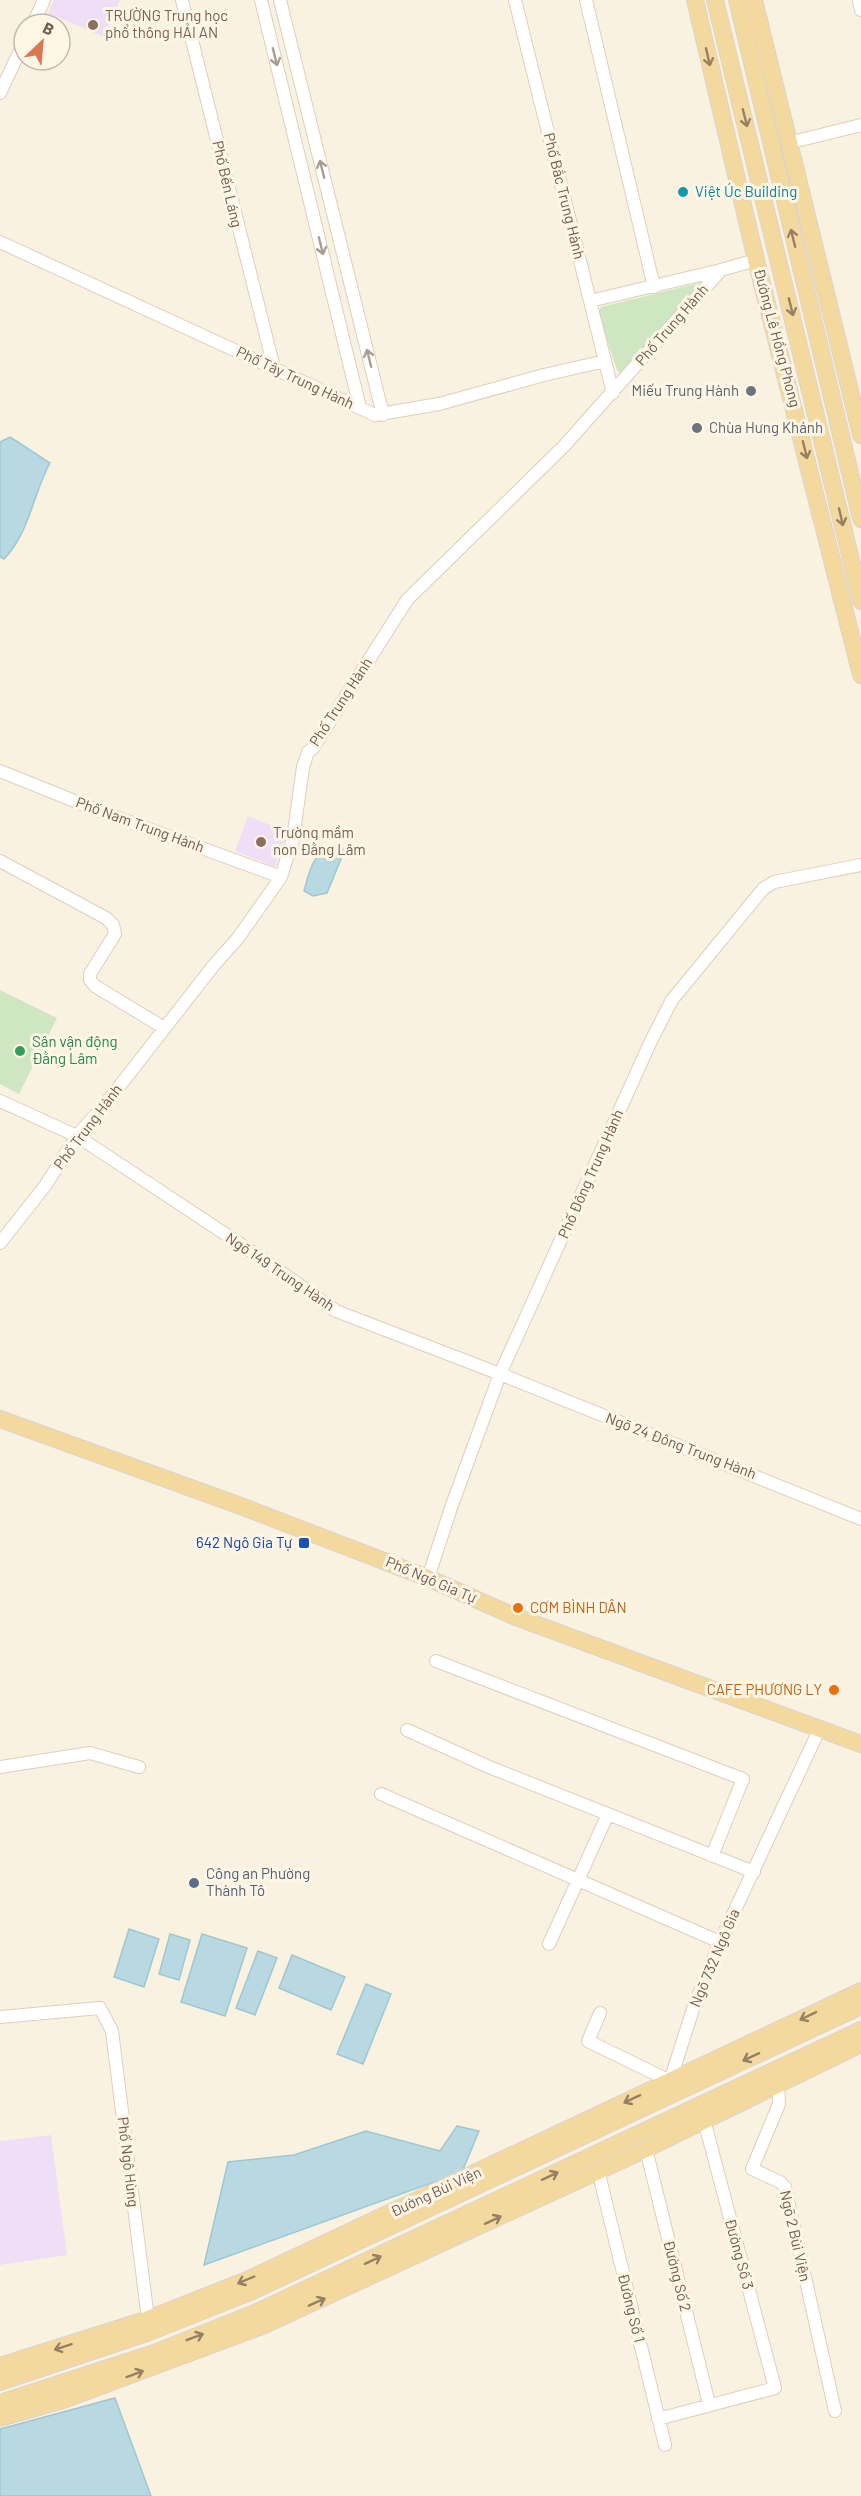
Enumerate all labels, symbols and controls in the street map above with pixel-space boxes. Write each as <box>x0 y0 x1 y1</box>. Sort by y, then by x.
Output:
place label: TRƯỜNG Trung học phổ thông HẢI AN <box>105 6 228 41</box>
north arrow <box>12 12 72 72</box>
text: B <box>40 17 57 39</box>
marker: TRƯỜNG Trung học phổ thông HẢI AN <box>86 18 100 32</box>
one-way arrow <box>270 47 282 66</box>
one-way arrow <box>703 47 715 66</box>
one-way arrow <box>739 108 751 127</box>
street label: Phố Bắc Trung Hành <box>541 131 589 261</box>
street label: Phố Bến Láng <box>209 139 247 229</box>
one-way arrow <box>315 160 327 179</box>
place label: Việt Úc Building <box>695 182 797 200</box>
marker: Việt Úc Building <box>676 185 690 199</box>
one-way arrow <box>787 229 799 248</box>
one-way arrow <box>316 237 328 256</box>
street label: Đường Lê Hồng Phong <box>751 266 805 409</box>
street label: Phố Trung Hành <box>631 280 711 369</box>
one-way arrow <box>786 297 797 317</box>
street label: Phố Tây Trung Hành <box>234 342 357 412</box>
one-way arrow <box>363 349 375 368</box>
place label: Miếu Trung Hành <box>631 381 739 399</box>
marker: Miếu Trung Hành <box>744 384 758 398</box>
place label: Chùa Hưng Khánh <box>709 418 823 436</box>
marker: Chùa Hưng Khánh <box>690 421 704 435</box>
one-way arrow <box>800 440 812 459</box>
one-way arrow <box>836 507 847 527</box>
street label: Phố Trung Hành <box>305 654 375 749</box>
street label: Phố Nam Trung Hành <box>74 793 207 856</box>
place label: Trường mầm non Đằng Lâm <box>273 823 366 858</box>
marker: Trường mầm non Đằng Lâm <box>254 835 268 849</box>
place label: Sân vận động Đằng Lâm <box>32 1032 118 1067</box>
marker: Sân vận động Đằng Lâm <box>13 1044 27 1058</box>
street label: Phố Trung Hành <box>49 1080 125 1172</box>
street label: Phố Đông Trung Hành <box>554 1106 627 1241</box>
street label: Ngõ 149 Trung Hành <box>223 1228 338 1314</box>
street label: Ngõ 24 Đông Trung Hành <box>604 1408 759 1482</box>
place label: 642 Ngô Gia Tự <box>196 1533 293 1551</box>
marker: 642 Ngô Gia Tự <box>297 1536 311 1550</box>
street label: Phố Ngô Gia Tự <box>383 1552 480 1607</box>
place label: CƠM BÌNH DÂN <box>530 1598 627 1616</box>
marker: CƠM BÌNH DÂN <box>511 1601 525 1615</box>
place label: CAFE PHƯƠNG LY <box>707 1680 822 1698</box>
marker: CAFE PHƯƠNG LY <box>827 1683 841 1697</box>
place label: Công an Phường Thành Tô <box>206 1864 310 1899</box>
marker: Công an Phường Thành Tô <box>187 1876 201 1890</box>
street label: Ngõ 732 Ngô Gia <box>685 1906 743 2009</box>
one-way arrow <box>800 2010 818 2022</box>
one-way arrow <box>742 2052 760 2064</box>
one-way arrow <box>623 2094 641 2106</box>
street label: Phố Ngô Hùng <box>115 2116 143 2208</box>
street label: Đường Bùi Viện <box>387 2162 484 2220</box>
one-way arrow <box>540 2170 558 2182</box>
street label: Ngõ 2 Bùi Viện <box>777 2188 815 2283</box>
one-way arrow <box>484 2213 502 2225</box>
street label: Đường Số 3 <box>722 2216 758 2291</box>
street label: Đường Số 2 <box>660 2238 696 2313</box>
one-way arrow <box>364 2253 382 2265</box>
street label: Đường Số 1 <box>615 2271 649 2344</box>
one-way arrow <box>237 2275 256 2286</box>
one-way arrow <box>307 2296 325 2307</box>
one-way arrow <box>185 2331 203 2342</box>
one-way arrow <box>54 2342 73 2353</box>
one-way arrow <box>125 2367 144 2378</box>

